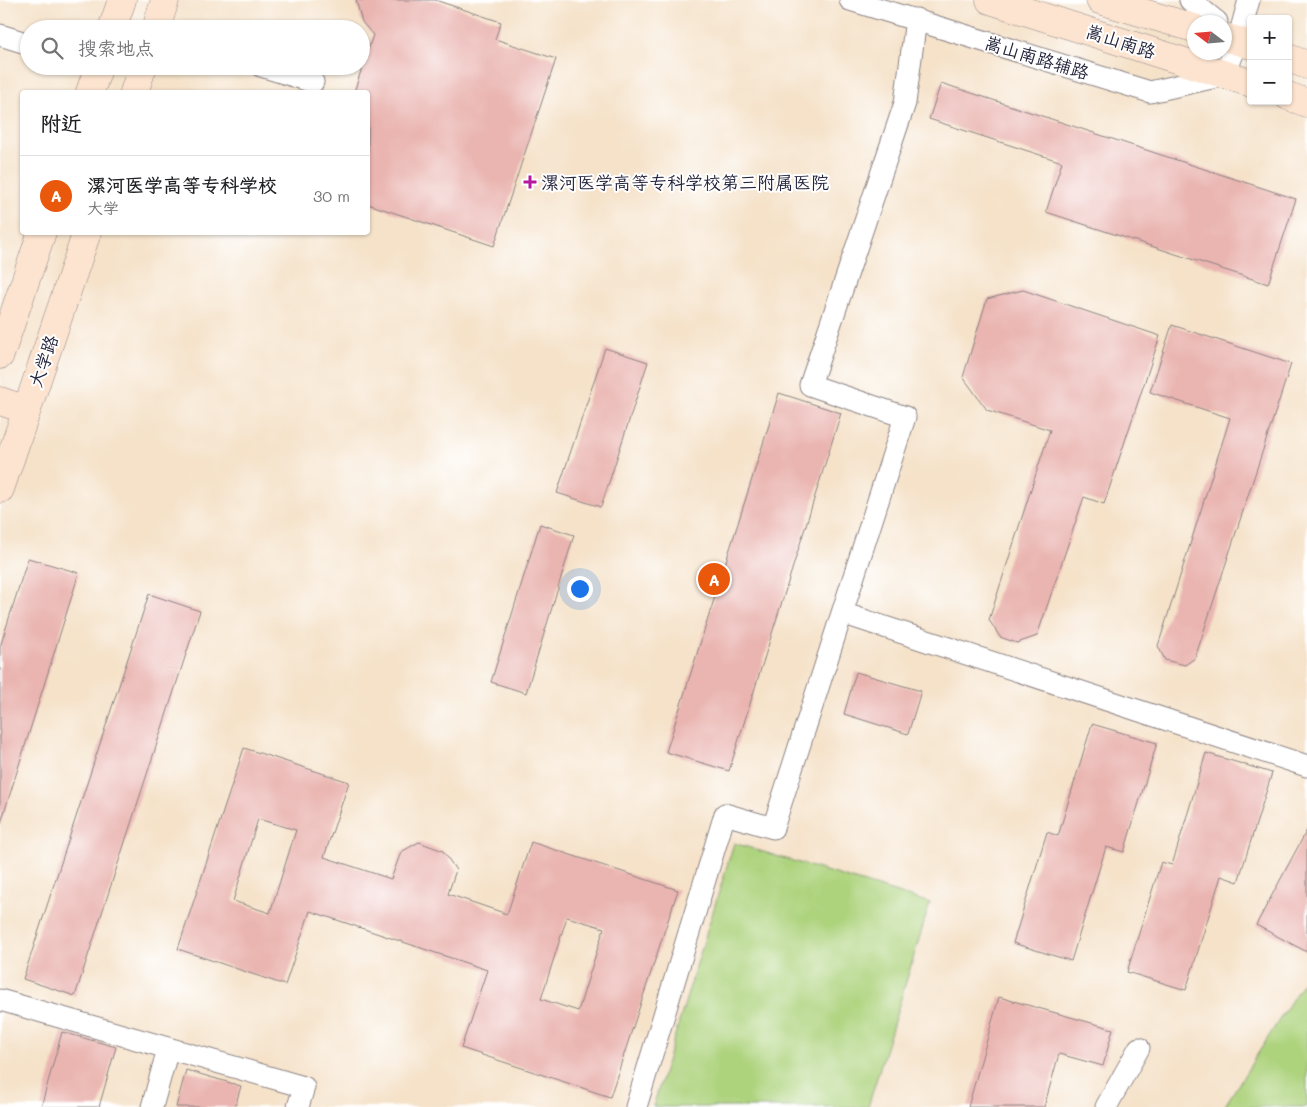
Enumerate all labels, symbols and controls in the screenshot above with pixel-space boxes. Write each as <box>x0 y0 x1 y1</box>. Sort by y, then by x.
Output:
north arrow <box>1187 15 1232 60</box>
map controls <box>1247 15 1292 105</box>
button: + <box>1247 15 1292 60</box>
street label: 嵩山南路 <box>1083 18 1159 64</box>
search box <box>20 20 370 75</box>
street label: 嵩山南路辅路 <box>982 30 1092 84</box>
icon: search <box>38 34 66 62</box>
text: 搜索地点 <box>78 35 154 60</box>
button: − <box>1247 60 1292 105</box>
text: 附近 <box>40 109 82 136</box>
place label: 漯河医学高等专科学校第三附属医院 <box>541 170 829 194</box>
text: 漯河医学高等专科学校 <box>87 172 277 197</box>
marker: 漯河医学高等专科学校第三附属医院 <box>523 175 537 189</box>
text: A <box>50 185 62 206</box>
text: 30 m <box>313 185 350 206</box>
text: 大学 <box>87 197 119 218</box>
street label: 大学路 <box>23 332 63 390</box>
pin: A <box>698 560 730 598</box>
your location <box>567 576 593 602</box>

